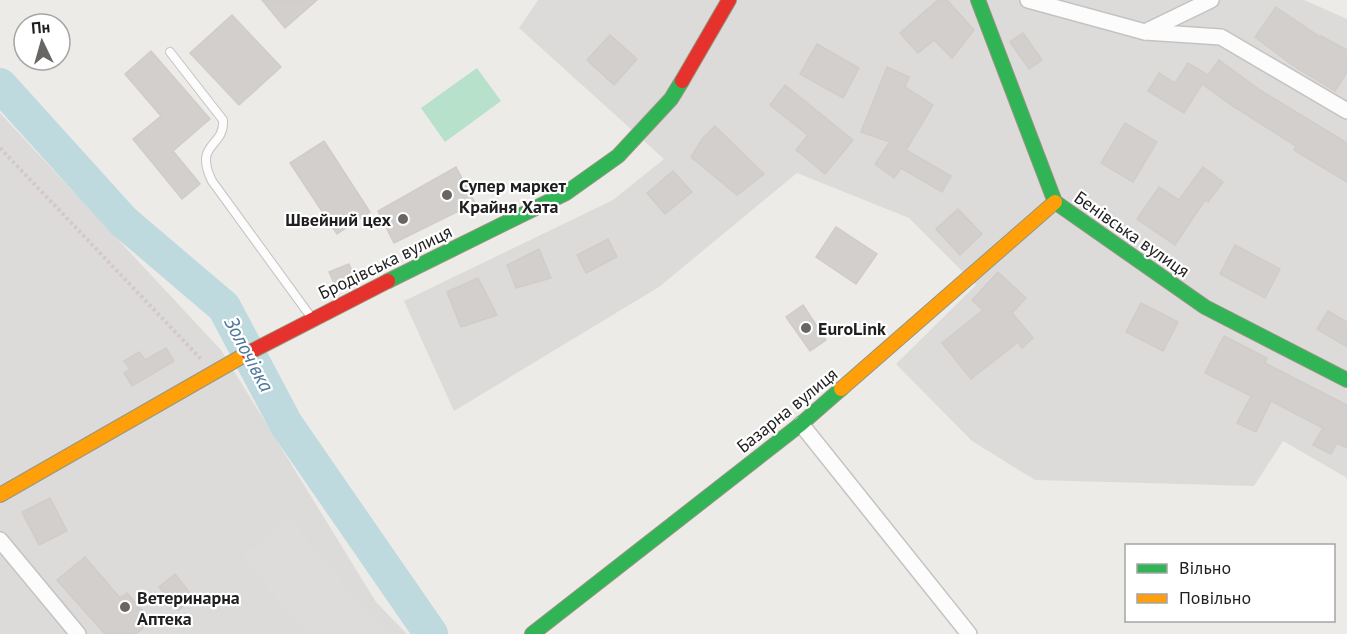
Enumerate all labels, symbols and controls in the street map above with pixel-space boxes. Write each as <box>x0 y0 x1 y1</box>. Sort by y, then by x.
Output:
north arrow <box>12 12 72 72</box>
text: Пн <box>30 16 51 38</box>
place label: Супер маркет Крайня Хата <box>459 174 566 218</box>
street label: Бенівська вулиця <box>1070 186 1194 282</box>
marker: Супер маркет Крайня Хата <box>440 188 454 202</box>
place label: Швейний цех <box>285 208 392 231</box>
marker: Швейний цех <box>396 212 410 226</box>
street label: Бродівська вулиця <box>314 220 456 304</box>
water label: Золочівка <box>218 312 280 396</box>
place label: EuroLink <box>818 317 886 340</box>
marker: EuroLink <box>799 321 813 335</box>
street label: Базарна вулиця <box>732 362 842 458</box>
legend <box>1125 544 1335 622</box>
text: Вільно <box>1179 556 1231 579</box>
place label: Ветеринарна Аптека <box>137 586 240 630</box>
text: Повільно <box>1179 586 1251 609</box>
marker: Ветеринарна Аптека <box>118 600 132 614</box>

